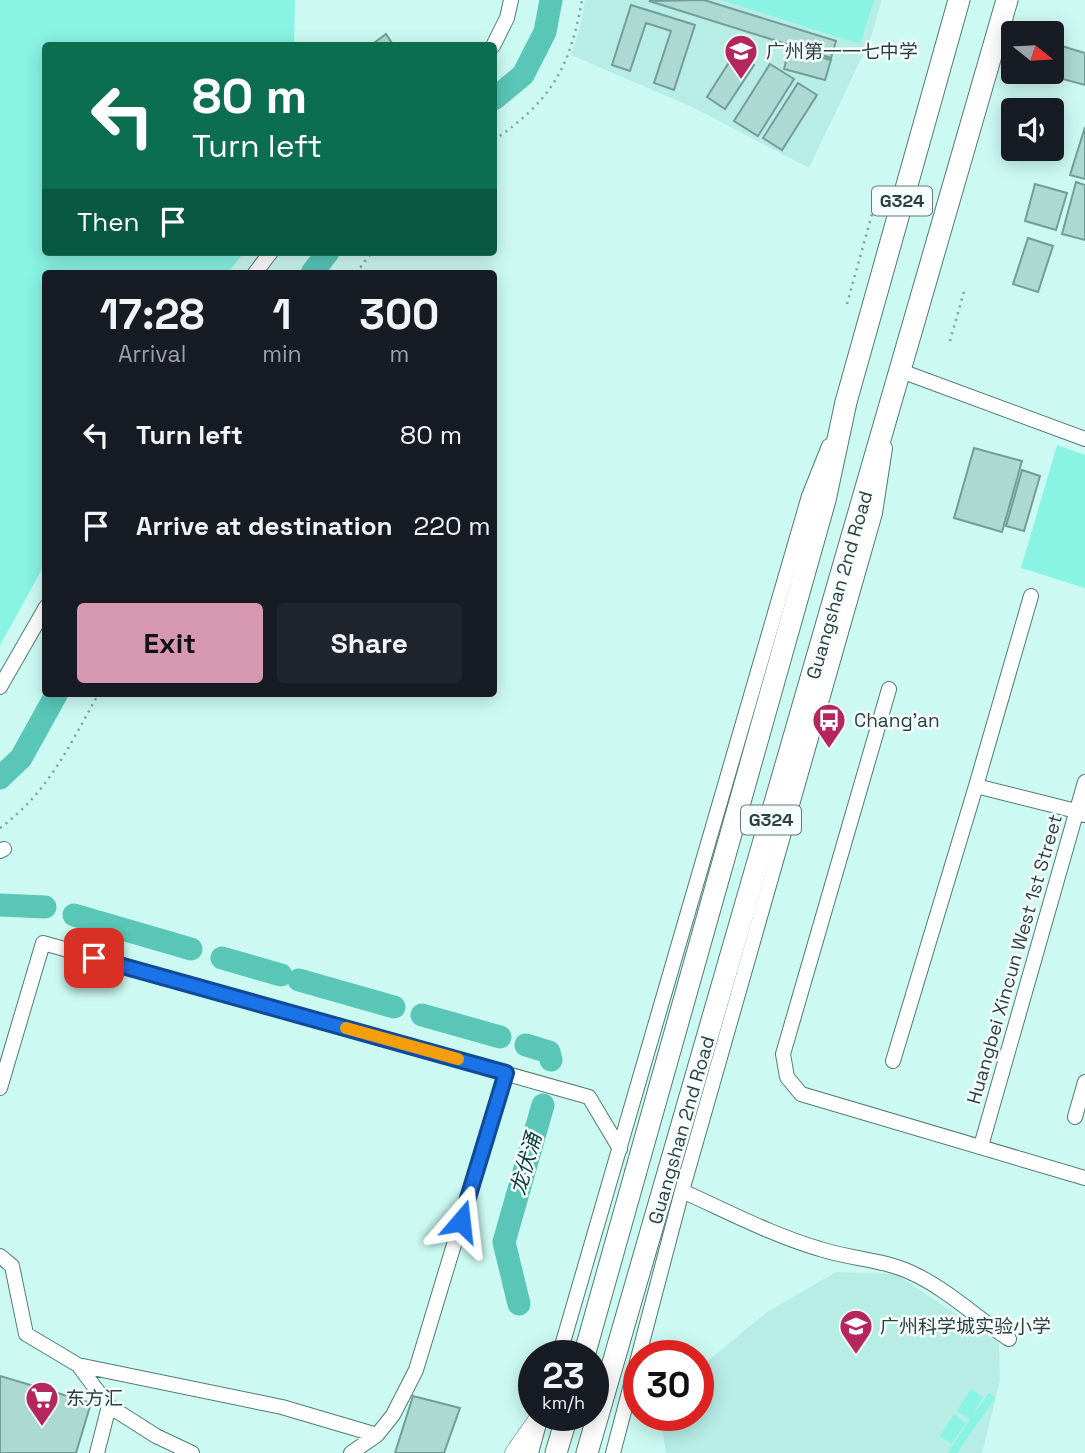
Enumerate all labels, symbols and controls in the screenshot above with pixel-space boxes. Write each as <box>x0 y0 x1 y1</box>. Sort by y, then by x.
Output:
north arrow <box>1001 21 1064 84</box>
map controls <box>1001 21 1064 161</box>
school or university icon: 广州第一一七中学 <box>722 32 760 81</box>
place label: 广州第一一七中学 <box>766 39 918 64</box>
text: 80 m <box>192 65 307 127</box>
icon: left <box>77 70 168 161</box>
button: sound <box>1001 98 1064 161</box>
text: Turn left <box>192 126 322 166</box>
road number: G324 <box>872 186 932 216</box>
icon: arrive <box>154 203 192 241</box>
text: Then <box>77 205 140 239</box>
text: 17:28 <box>100 288 205 341</box>
text: 1 <box>272 288 291 341</box>
text: 300 <box>359 288 439 341</box>
text: Arrival <box>118 339 186 369</box>
text: min <box>262 339 302 369</box>
text: m <box>389 339 409 369</box>
icon: left <box>77 416 115 454</box>
text: Turn left <box>136 418 243 452</box>
text: 80 m <box>400 418 462 452</box>
street label: Guangshan 2nd Road <box>801 488 878 682</box>
icon: arrive <box>77 507 115 545</box>
text: Arrive at destination <box>136 509 393 543</box>
text: 220 m <box>414 509 491 543</box>
button: Exit <box>77 603 263 683</box>
button: Share <box>277 603 462 683</box>
bus stop icon: Chang'an <box>810 701 848 750</box>
place label: Chang'an <box>854 708 940 733</box>
road number: G324 <box>741 806 801 834</box>
street label: Huangbei Xincun West 1st Street <box>961 811 1068 1107</box>
pin <box>64 928 124 988</box>
icon: arrive <box>75 939 113 977</box>
street label: Guangshan 2nd Road <box>643 1033 720 1227</box>
water label: 龙伏涌 <box>504 1128 548 1198</box>
position arrow <box>424 1184 498 1258</box>
school or university icon: 广州科学城实验小学 <box>837 1307 875 1356</box>
place label: 广州科学城实验小学 <box>880 1314 1051 1339</box>
speed limit sign: 30 <box>623 1340 714 1431</box>
text: 23 <box>542 1354 585 1398</box>
supermarket icon: 东方汇 <box>23 1379 61 1428</box>
place label: 东方汇 <box>66 1386 123 1411</box>
text: km/h <box>542 1391 585 1414</box>

